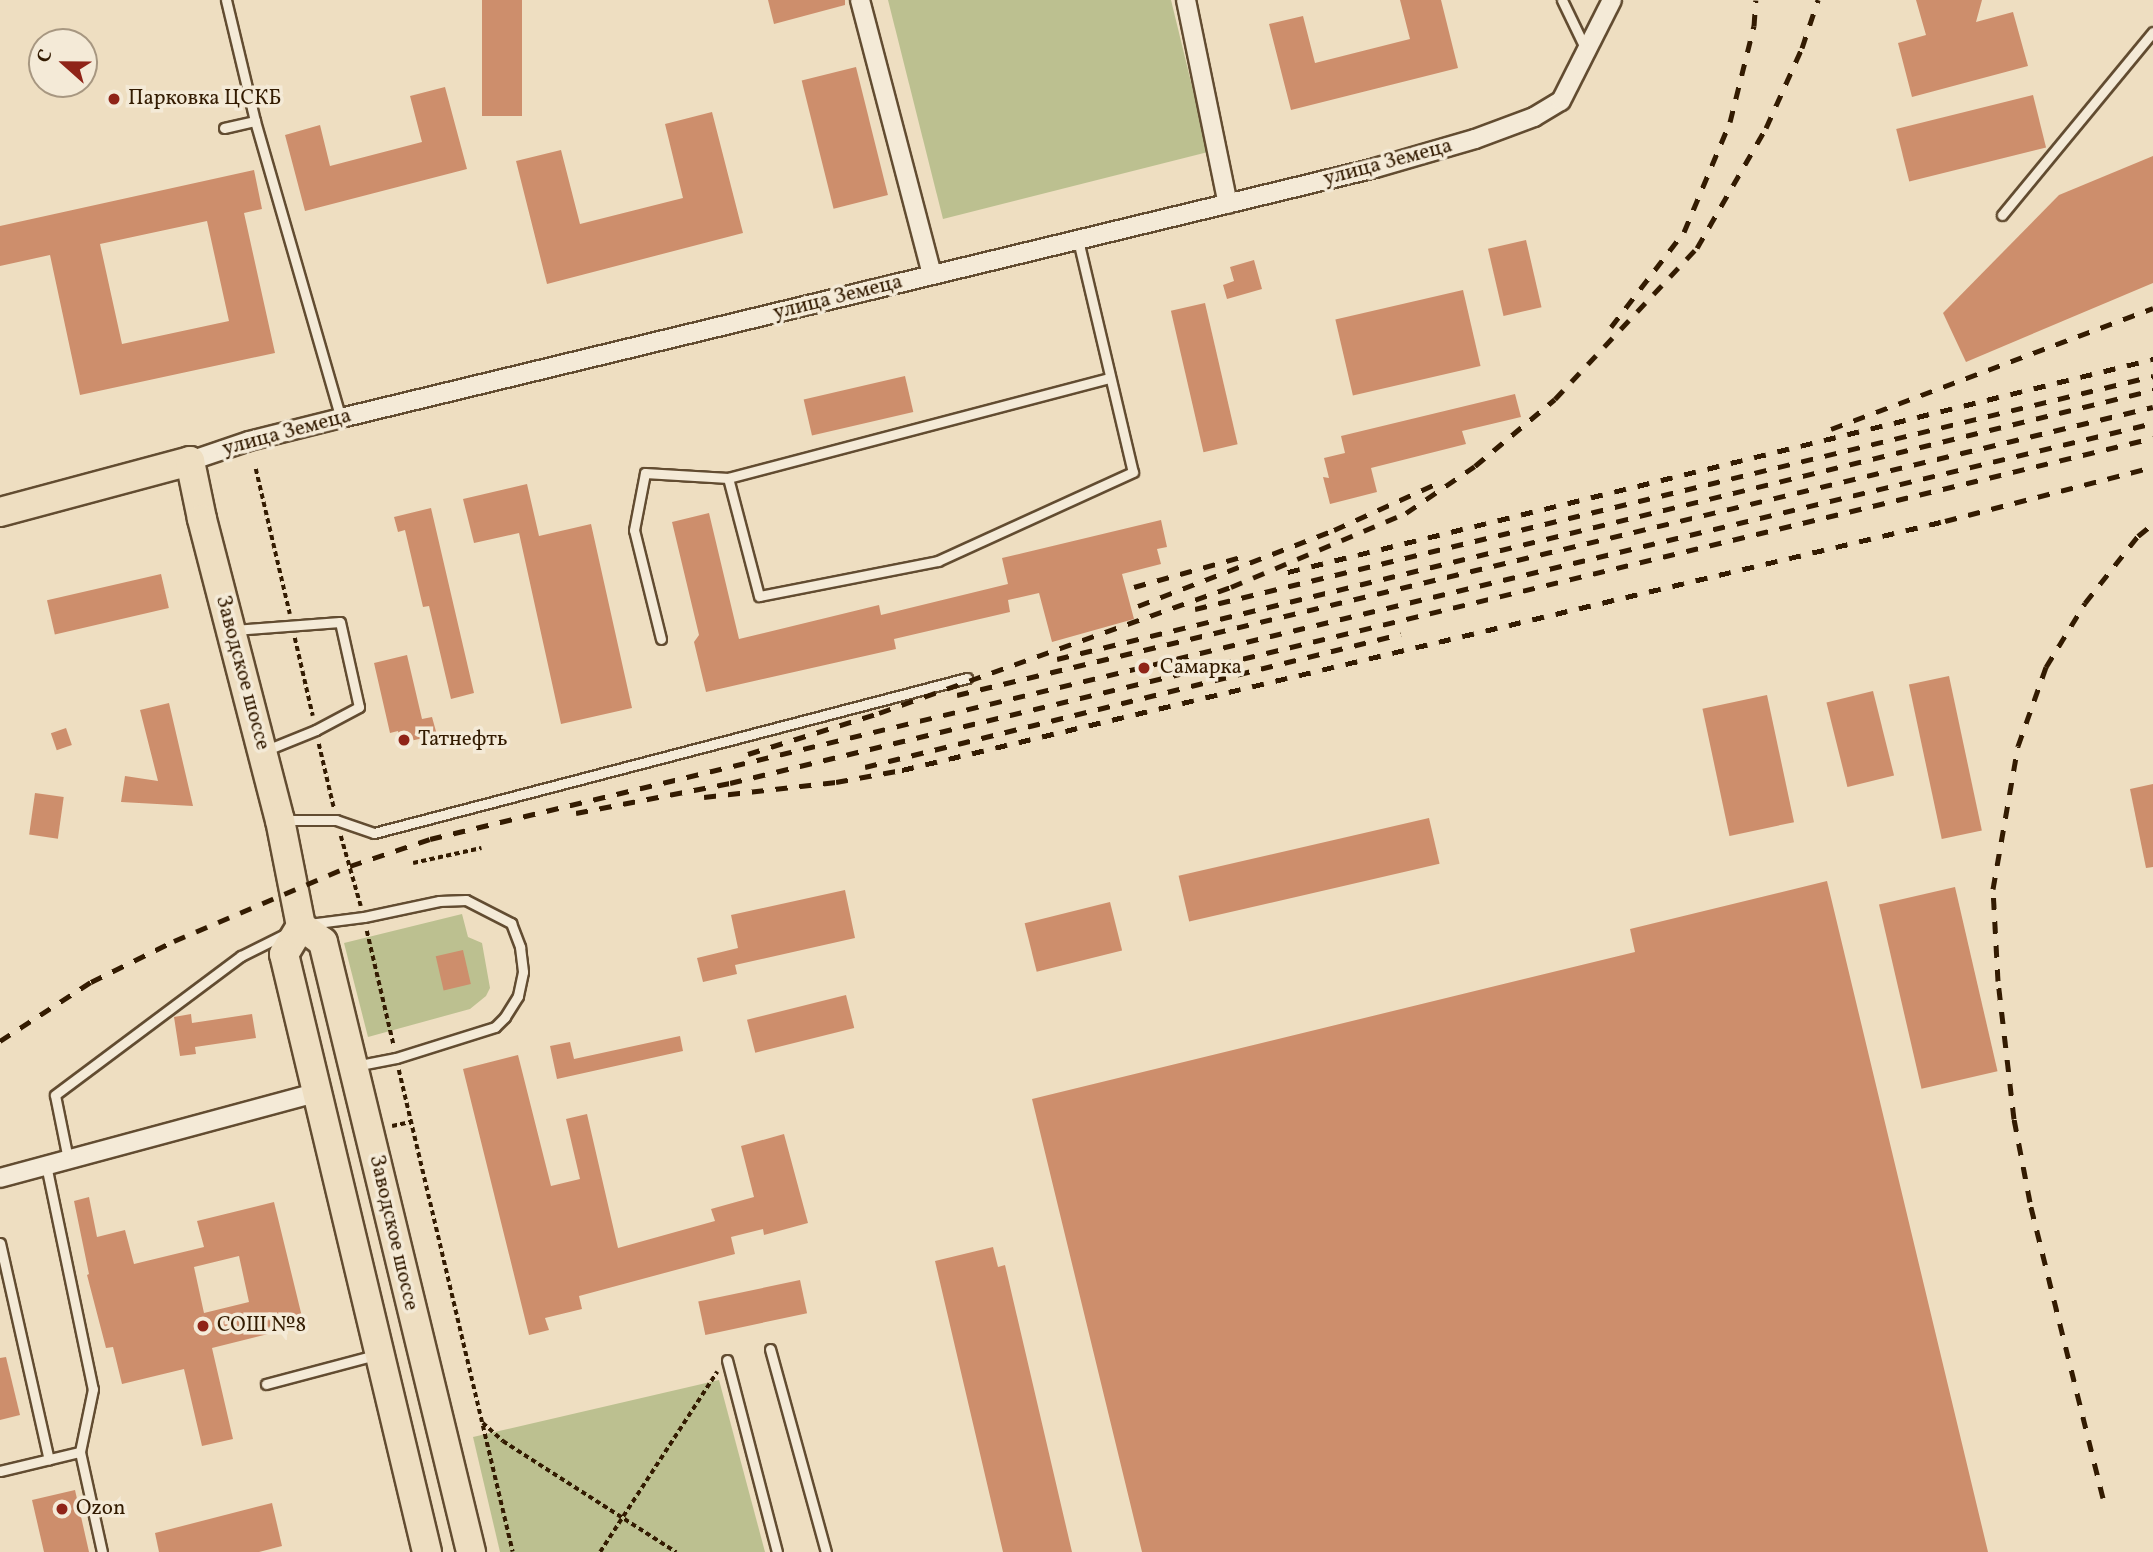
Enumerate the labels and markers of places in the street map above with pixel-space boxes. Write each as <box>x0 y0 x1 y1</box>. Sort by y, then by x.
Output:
place label: Парковка ЦСКБ <box>128 86 281 112</box>
marker: Парковка ЦСКБ <box>106 91 122 107</box>
place label: Самарка <box>1160 655 1242 681</box>
marker: Самарка <box>1134 658 1154 678</box>
place label: Татнефть <box>418 727 508 753</box>
marker: Татнефть <box>396 732 412 748</box>
place label: СОШ №8 <box>217 1313 306 1339</box>
marker: СОШ №8 <box>195 1318 211 1334</box>
place label: Ozon <box>76 1496 126 1522</box>
marker: Ozon <box>54 1501 70 1517</box>

